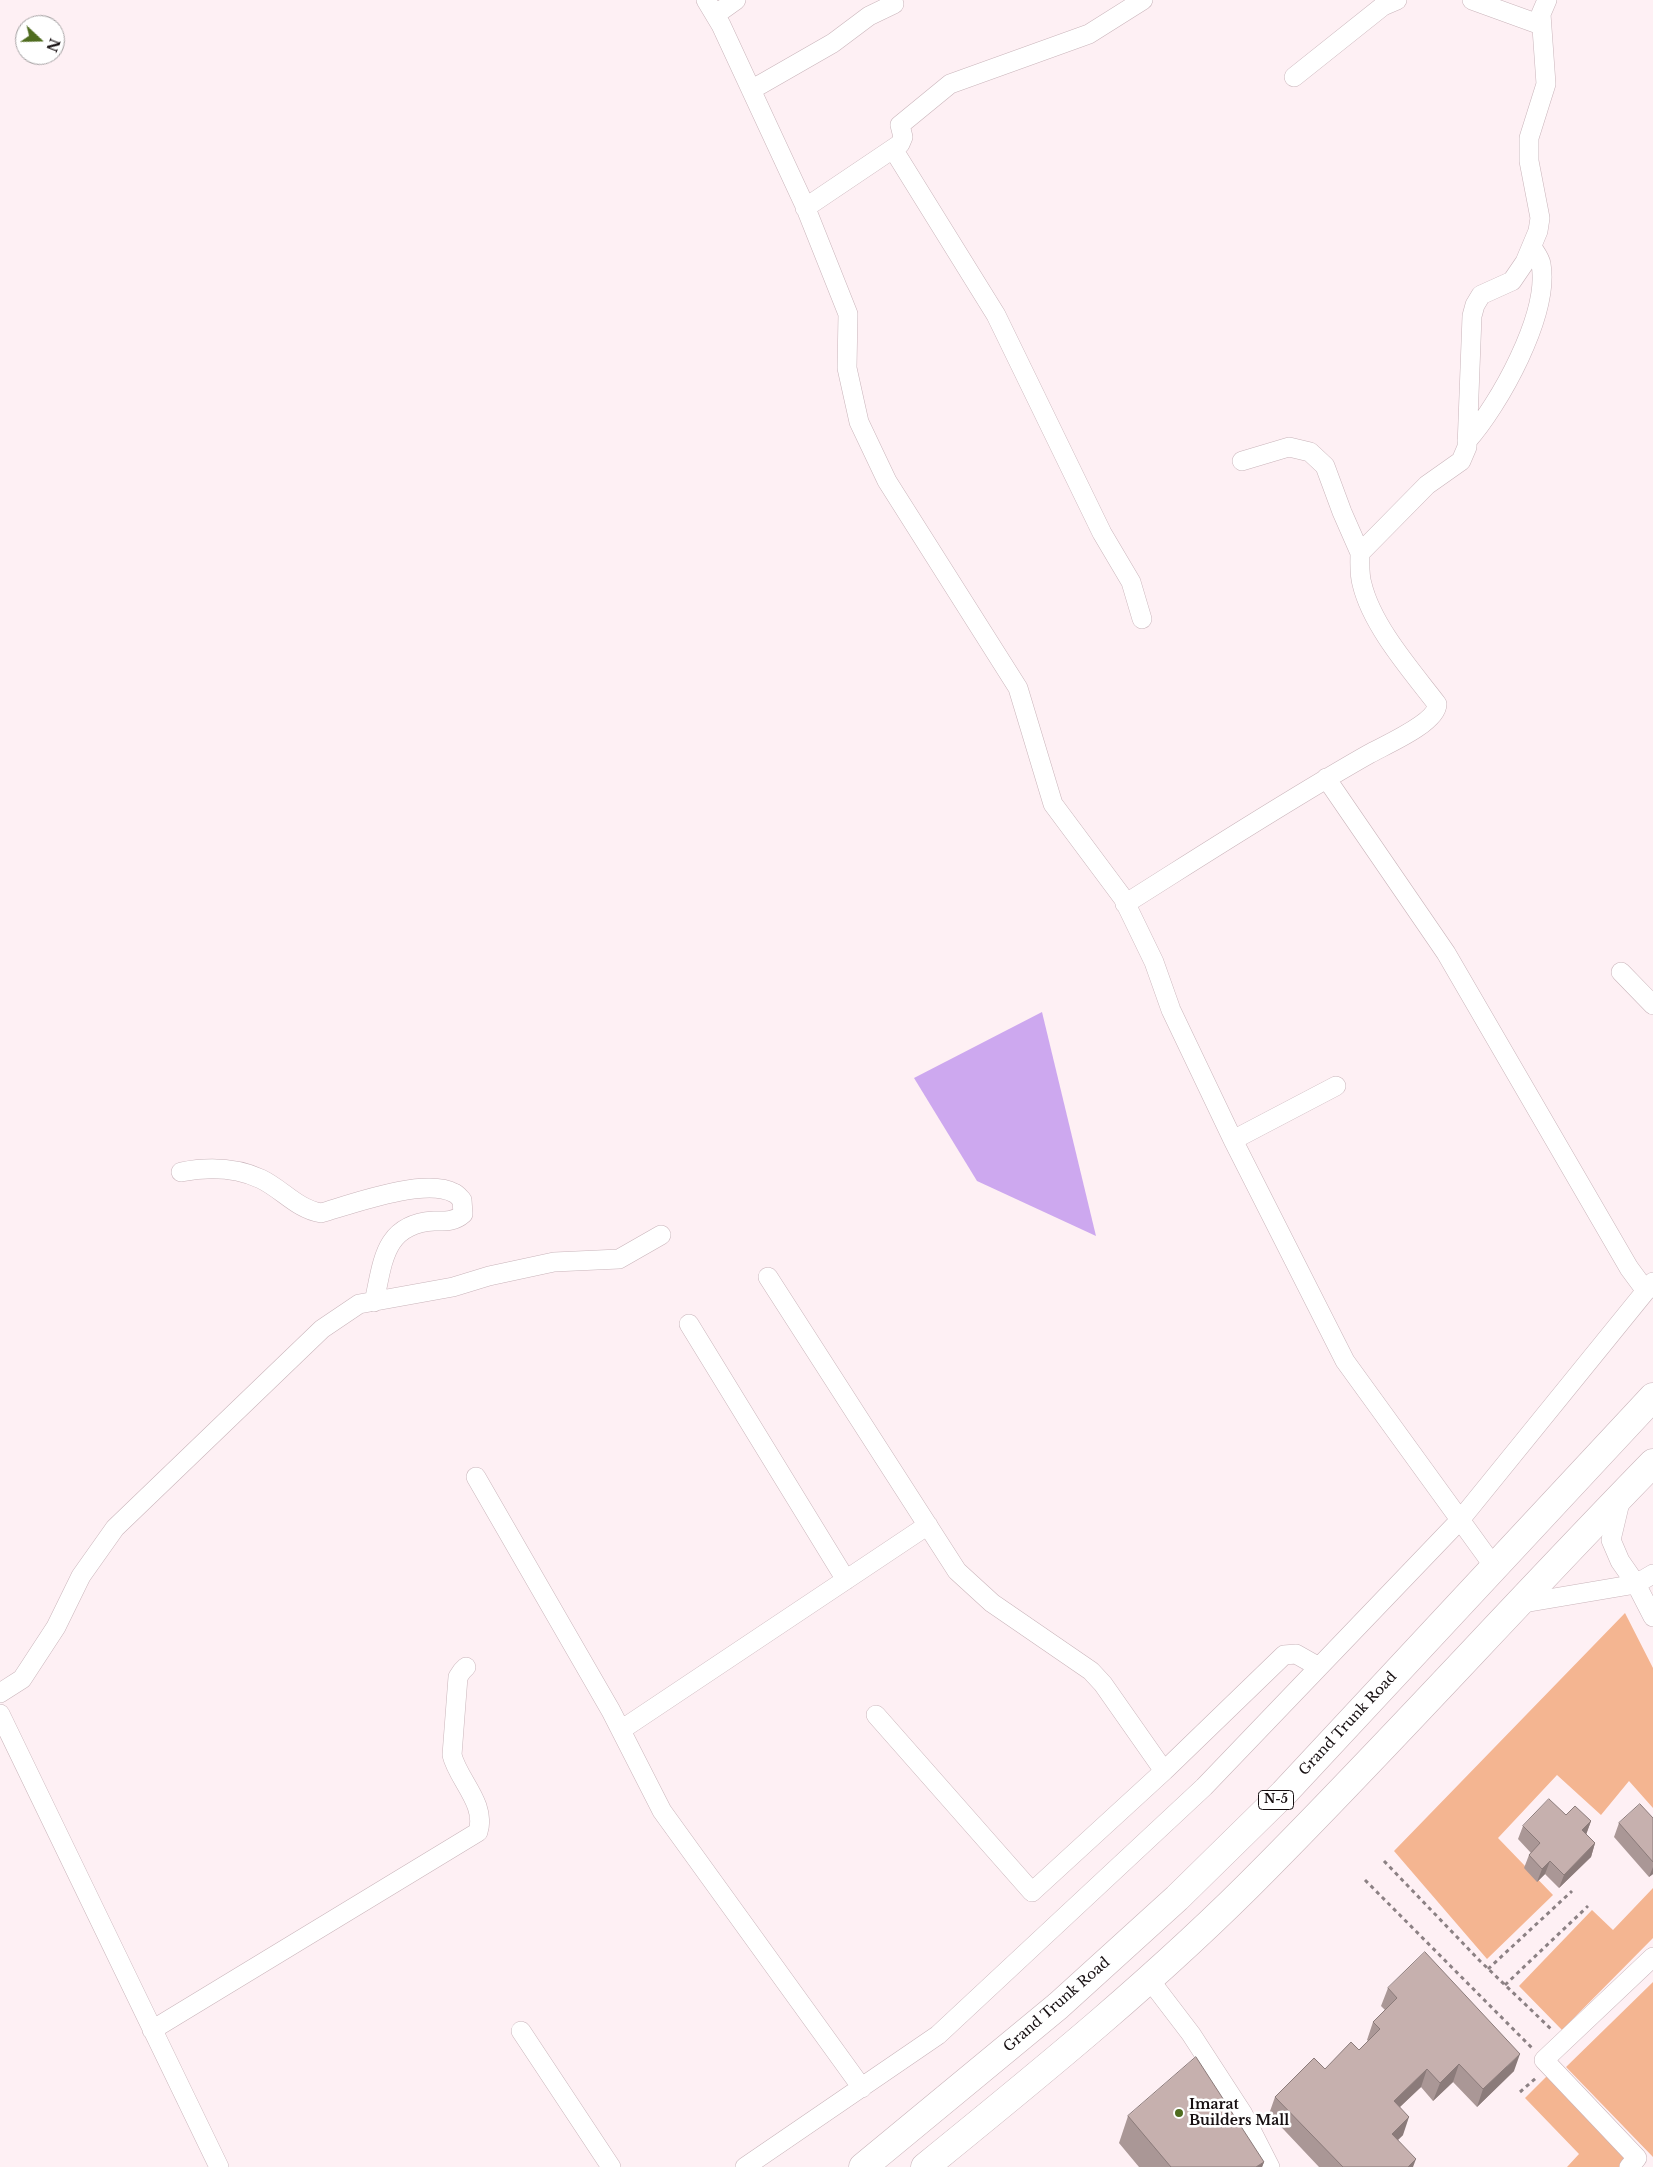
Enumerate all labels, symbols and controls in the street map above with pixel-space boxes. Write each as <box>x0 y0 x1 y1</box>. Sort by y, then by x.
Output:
north arrow <box>15 15 65 65</box>
text: N <box>42 36 64 54</box>
street label: Grand Trunk Road <box>1296 1669 1400 1779</box>
road number: N-5 <box>1258 1790 1294 1810</box>
street label: Grand Trunk Road <box>1000 1954 1114 2056</box>
place label: Imarat Builders Mall <box>1189 2097 1289 2130</box>
marker: Imarat Builders Mall <box>1173 2107 1185 2119</box>

